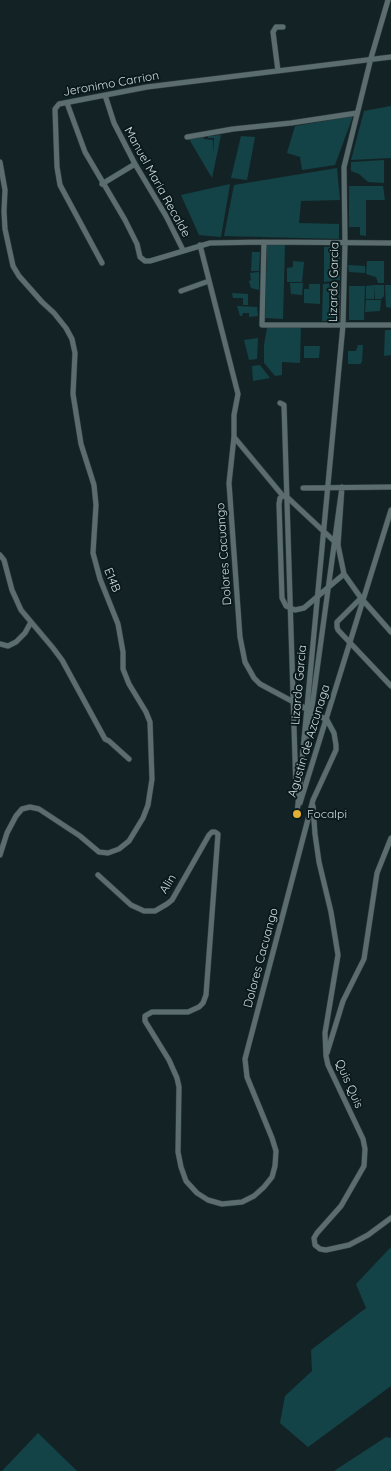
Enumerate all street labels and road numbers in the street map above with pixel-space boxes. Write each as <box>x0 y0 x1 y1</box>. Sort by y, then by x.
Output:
street label: Jeronimo Carrion <box>62 68 160 100</box>
street label: Manuel Maria Recalde <box>121 124 193 240</box>
street label: Lizardo Garcia <box>326 242 342 322</box>
street label: Dolores Cacuango <box>213 502 235 606</box>
street label: E14B <box>101 566 123 594</box>
street label: Lizardo Garcia <box>288 644 310 726</box>
street label: Agustin de Azcunaga <box>285 683 333 799</box>
street label: Alin <box>157 872 179 896</box>
street label: Dolores Cacuango <box>241 907 281 1009</box>
street label: Quis Quis <box>332 1057 366 1111</box>

